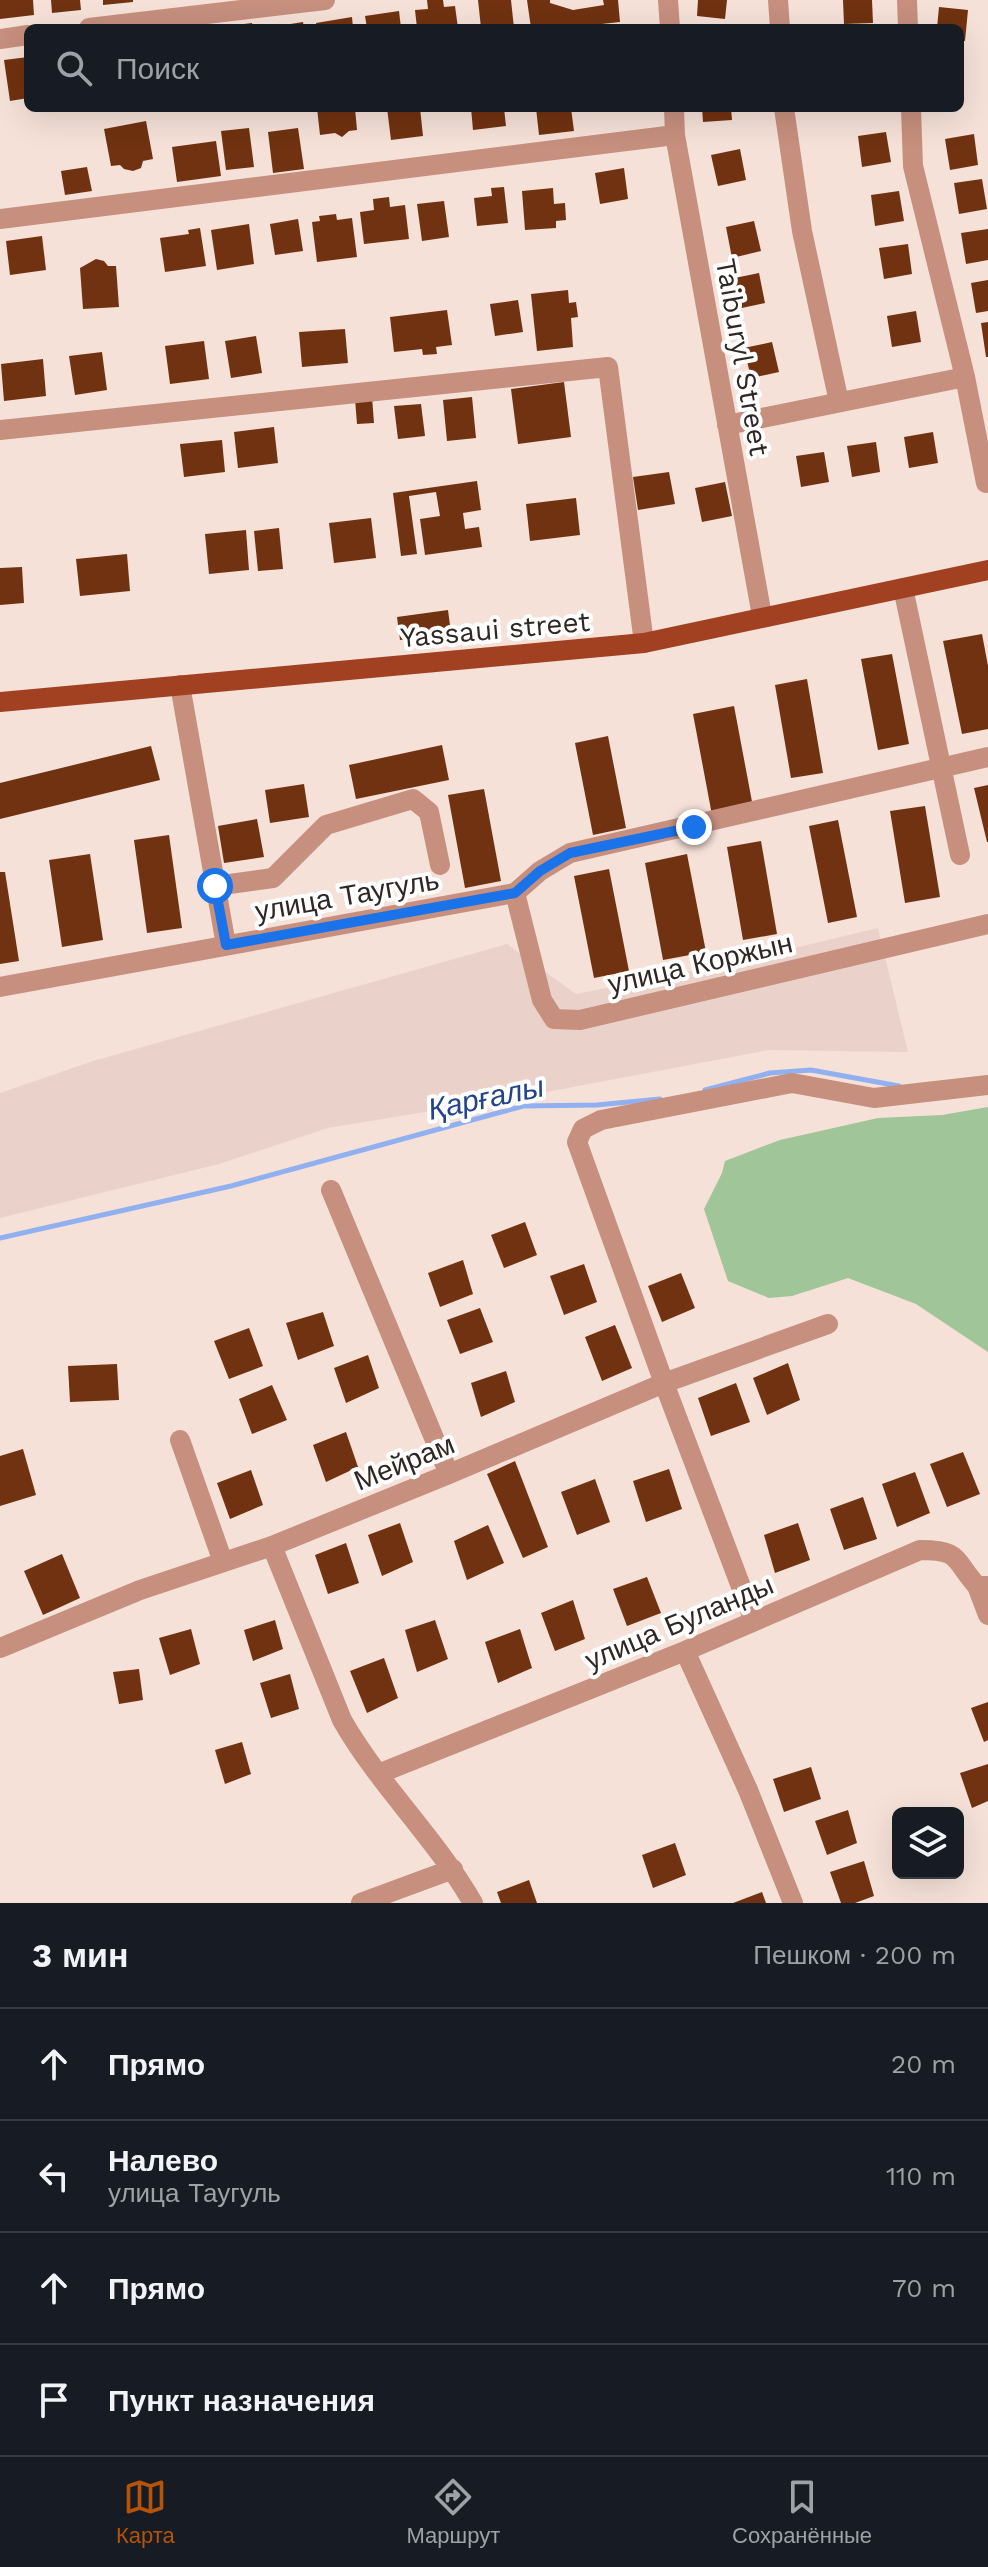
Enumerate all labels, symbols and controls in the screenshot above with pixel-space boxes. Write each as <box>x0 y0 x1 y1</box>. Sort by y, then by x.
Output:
search box <box>24 24 964 112</box>
icon: search <box>52 46 96 90</box>
text: Поиск <box>116 51 199 86</box>
street label: Taiburyl Street <box>709 256 776 458</box>
street label: Yassaui street <box>399 605 591 654</box>
route end <box>676 809 712 845</box>
street label: улица Таугуль <box>253 863 442 928</box>
route start <box>197 868 233 904</box>
street label: улица Коржын <box>605 926 796 1001</box>
water label: Қарғалы <box>425 1068 547 1127</box>
street label: Мейрам <box>349 1427 459 1497</box>
street label: улица Буланды <box>580 1568 778 1677</box>
map controls <box>892 1807 964 1879</box>
button: layers <box>892 1807 964 1879</box>
text: 3 мин <box>32 1935 128 1975</box>
text: Пешком · 200 m <box>753 1940 956 1970</box>
icon: ahead <box>32 2042 76 2086</box>
text: Прямо <box>108 2047 205 2082</box>
text: 20 m <box>891 2049 956 2079</box>
text: Налево <box>108 2143 218 2178</box>
icon: left <box>32 2154 76 2198</box>
text: 110 m <box>886 2161 956 2191</box>
text: улица Таугуль <box>108 2178 281 2208</box>
icon: ahead <box>32 2266 76 2310</box>
text: Прямо <box>108 2271 205 2306</box>
text: 70 m <box>892 2273 956 2303</box>
icon: arrive <box>32 2378 76 2422</box>
text: Пункт назначения <box>108 2383 375 2418</box>
tab: Карта <box>116 2475 175 2549</box>
tab: Маршрут <box>407 2475 500 2549</box>
tab: Сохранённые <box>732 2475 872 2549</box>

